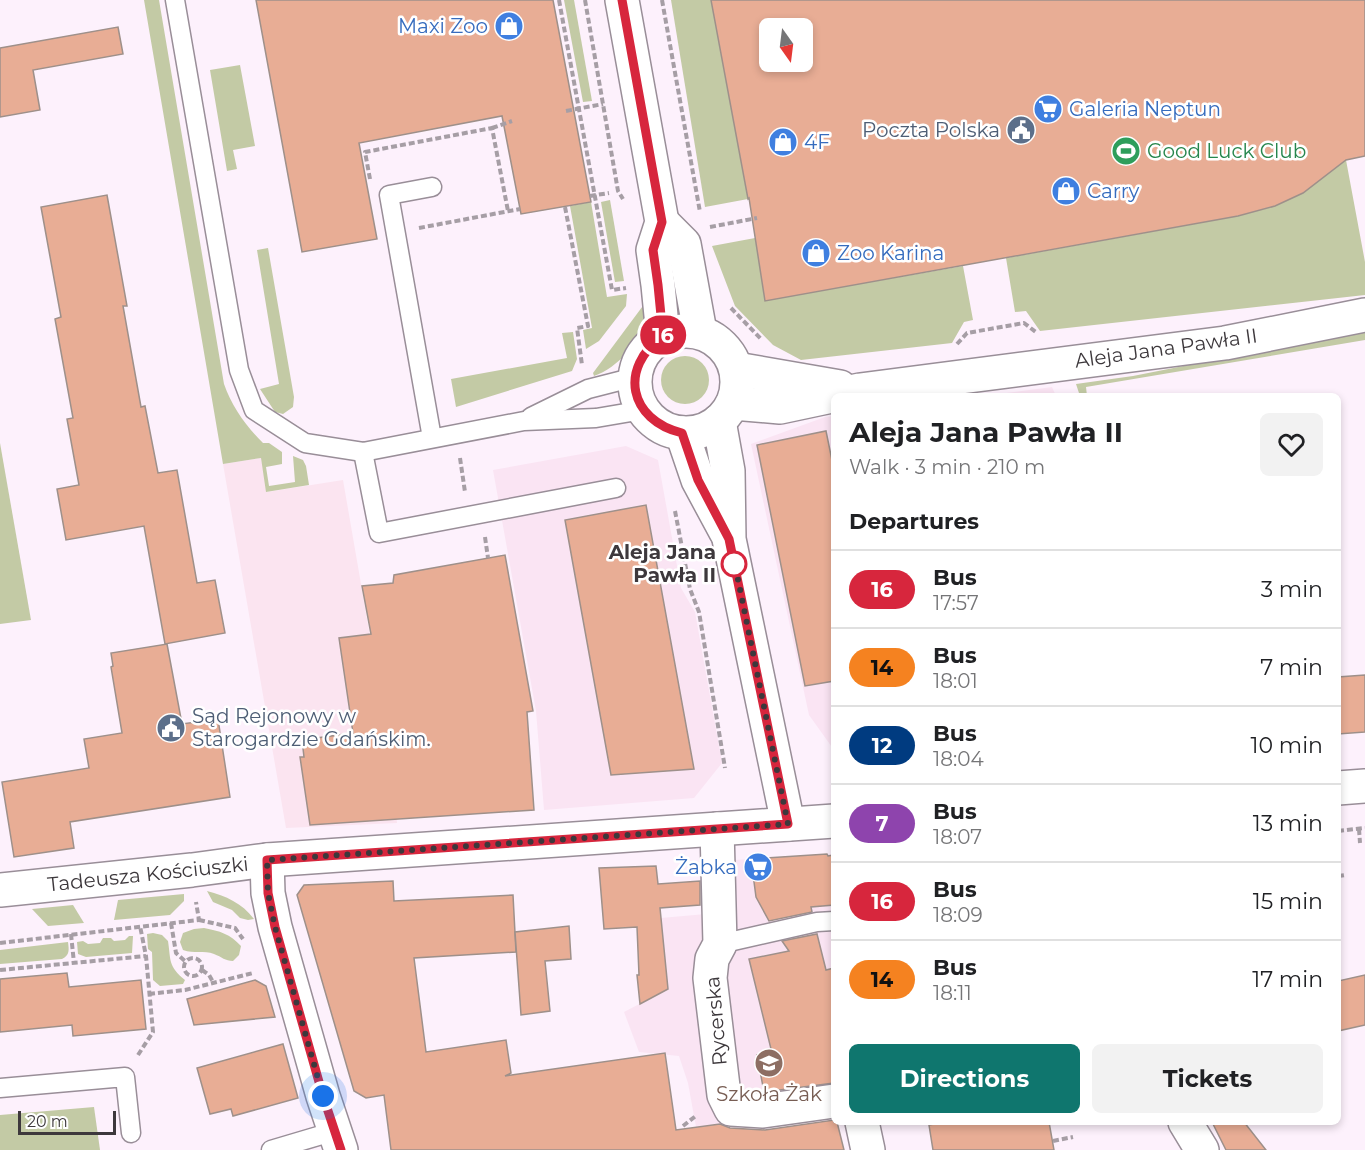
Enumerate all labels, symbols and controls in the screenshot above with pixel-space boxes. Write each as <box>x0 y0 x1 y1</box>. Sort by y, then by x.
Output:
shop icon: Maxi Zoo <box>493 10 525 42</box>
place label: Maxi Zoo <box>398 14 488 38</box>
north arrow <box>759 18 813 72</box>
map controls <box>759 18 813 72</box>
supermarket icon: Galeria Neptun <box>1032 93 1064 125</box>
place label: Galeria Neptun <box>1069 97 1221 121</box>
public building icon: Poczta Polska <box>1005 114 1037 146</box>
place label: Poczta Polska <box>862 118 1000 142</box>
shop icon: 4F <box>767 126 799 158</box>
place label: 4F <box>804 130 830 154</box>
sports icon: Good Luck Club <box>1110 135 1142 167</box>
place label: Good Luck Club <box>1147 139 1306 163</box>
shop icon: Carry <box>1050 175 1082 207</box>
place label: Carry <box>1087 179 1140 203</box>
shop icon: Zoo Karina <box>800 237 832 269</box>
place label: Zoo Karina <box>837 241 944 265</box>
line badge: 16 <box>636 316 690 354</box>
text: 16 <box>652 323 674 348</box>
street label: Aleja Jana Pawła II <box>1073 323 1259 373</box>
button: heart <box>1260 413 1323 476</box>
text: Aleja Jana Pawła II <box>849 415 1123 449</box>
text: Walk · 3 min · 210 m <box>849 455 1045 479</box>
text: Departures <box>849 508 979 535</box>
place label: Aleja Jana Pawła II <box>608 540 716 587</box>
marker: Aleja Jana Pawła II <box>721 551 747 577</box>
text: Bus <box>933 564 977 591</box>
text: 3 min <box>1261 576 1323 603</box>
text: 16 <box>871 577 893 602</box>
text: 17:57 <box>933 591 979 615</box>
text: Bus <box>933 642 977 669</box>
text: 7 min <box>1260 654 1323 681</box>
text: 14 <box>871 655 893 680</box>
text: 18:01 <box>933 669 978 693</box>
place label: Sąd Rejonowy w Starogardzie Gdańskim. <box>192 704 431 751</box>
public building icon: Sąd Rejonowy w Starogardzie Gdańskim. <box>155 712 187 744</box>
text: Bus <box>933 720 977 747</box>
text: 10 min <box>1251 732 1323 759</box>
text: 12 <box>872 733 892 758</box>
text: 18:04 <box>933 747 984 771</box>
text: Bus <box>933 798 977 825</box>
text: 13 min <box>1253 810 1323 837</box>
text: 7 <box>875 811 889 836</box>
text: 18:07 <box>933 825 982 849</box>
supermarket icon: Żabka <box>742 851 774 883</box>
street label: Tadeusza Kościuszki <box>46 852 250 896</box>
place label: Żabka <box>675 855 737 879</box>
text: Bus <box>933 876 977 903</box>
text: 15 min <box>1253 888 1323 915</box>
text: 16 <box>871 889 893 914</box>
text: 18:09 <box>933 903 983 927</box>
text: Bus <box>933 954 977 981</box>
text: 17 min <box>1252 966 1323 993</box>
text: 14 <box>871 967 893 992</box>
street label: Rycerska <box>700 975 732 1067</box>
text: 18:11 <box>933 981 972 1005</box>
button: Directions <box>849 1044 1080 1113</box>
button: Tickets <box>1092 1044 1323 1113</box>
school or university icon: Szkoła Żak <box>753 1047 785 1079</box>
your location <box>308 1081 338 1111</box>
place label: Szkoła Żak <box>716 1082 822 1106</box>
scale bar <box>18 1108 116 1136</box>
text: 20 m <box>27 1112 68 1131</box>

